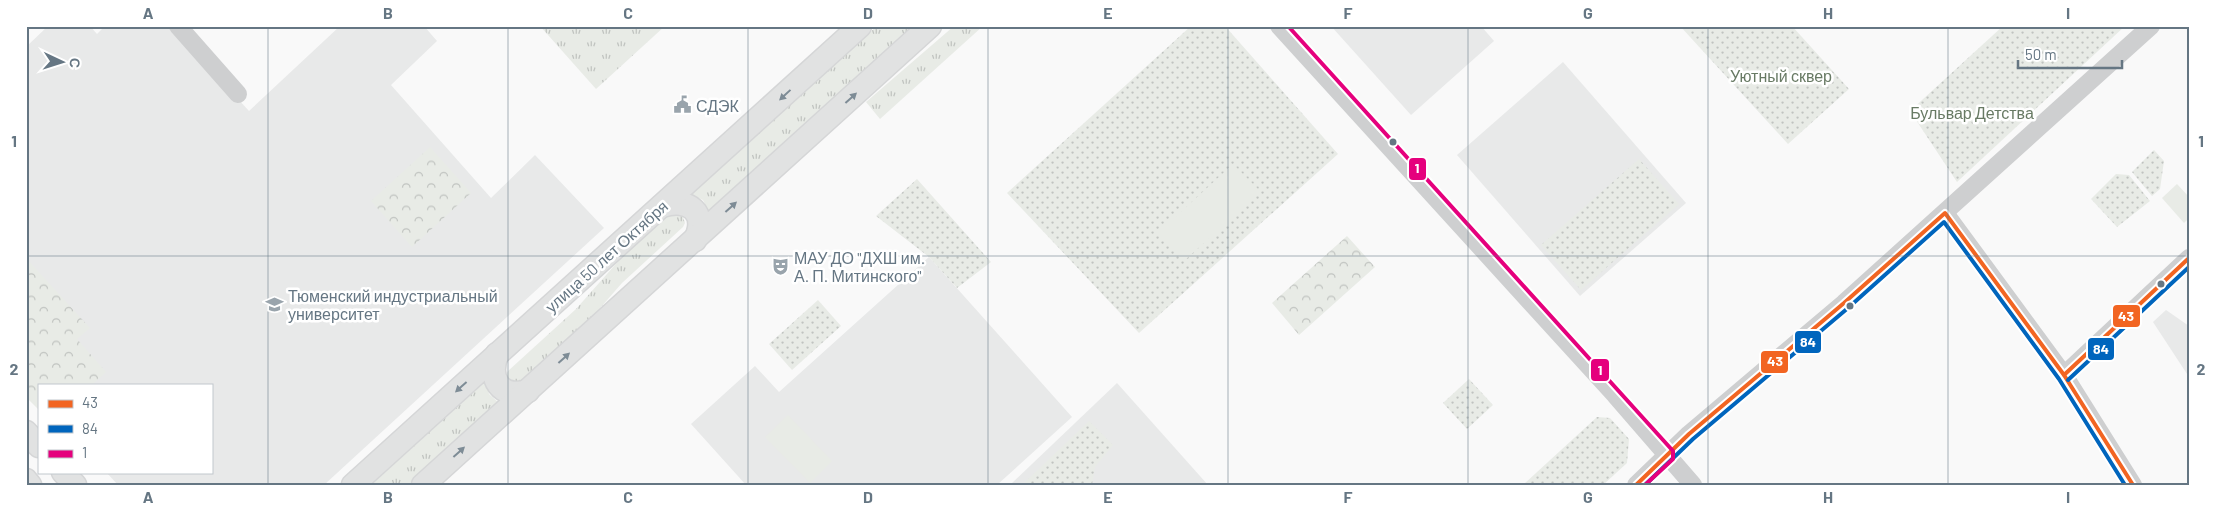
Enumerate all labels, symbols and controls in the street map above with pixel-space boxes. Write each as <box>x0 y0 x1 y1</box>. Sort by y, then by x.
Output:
text: A <box>143 3 154 22</box>
text: B <box>383 3 393 22</box>
text: C <box>623 3 633 22</box>
text: D <box>863 3 873 22</box>
text: E <box>1103 3 1113 22</box>
text: F <box>1344 3 1353 22</box>
text: G <box>1583 3 1593 22</box>
text: H <box>1823 3 1833 22</box>
text: I <box>2066 3 2070 22</box>
north arrow <box>38 38 88 88</box>
scale bar <box>2018 38 2121 70</box>
text: 50 m <box>2025 45 2057 63</box>
text: С <box>67 57 84 69</box>
park label: Уютный сквер <box>1730 66 1832 85</box>
one-way arrow <box>780 89 792 101</box>
one-way arrow <box>845 92 857 104</box>
public building icon: СДЭК <box>672 95 692 115</box>
place label: СДЭК <box>696 96 740 115</box>
park label: Бульвар Детства <box>1910 103 2034 122</box>
text: 1 <box>11 131 17 150</box>
text: 1 <box>2198 131 2204 150</box>
unlabelled marker <box>1388 137 1398 147</box>
line badge: 1 <box>1408 157 1427 181</box>
text: 1 <box>1415 159 1420 176</box>
street label: улица 50 лет Октября <box>541 196 671 316</box>
one-way arrow <box>724 201 736 213</box>
place label: МАУ ДО "ДХШ им. А. П. Митинского" <box>794 248 925 285</box>
theatre icon: МАУ ДО "ДХШ им. А. П. Митинского" <box>770 256 790 276</box>
unlabelled marker <box>2156 279 2166 289</box>
place label: Тюменский индустриальный университет <box>288 286 498 323</box>
school or university icon: Тюменский индустриальный университет <box>264 294 284 314</box>
unlabelled marker <box>1845 301 1855 311</box>
line badge: 43 <box>2112 304 2141 328</box>
text: 43 <box>2118 307 2134 324</box>
line badge: 84 <box>1794 330 1822 354</box>
text: 84 <box>1800 333 1816 350</box>
line badge: 84 <box>2087 337 2115 361</box>
text: 84 <box>2093 340 2109 357</box>
line badge: 43 <box>1760 350 1789 374</box>
one-way arrow <box>557 352 569 364</box>
text: 43 <box>1767 352 1783 369</box>
line badge: 1 <box>1590 358 1610 382</box>
text: 2 <box>10 359 19 378</box>
text: 2 <box>2197 359 2206 378</box>
text: 1 <box>1598 361 1603 378</box>
one-way arrow <box>456 381 468 393</box>
legend <box>38 384 212 474</box>
text: 43 <box>82 393 98 411</box>
text: 84 <box>82 419 98 437</box>
text: 1 <box>82 443 87 461</box>
one-way arrow <box>453 446 465 458</box>
text: A <box>143 487 154 506</box>
text: B <box>383 487 393 506</box>
text: C <box>623 487 633 506</box>
text: D <box>863 487 873 506</box>
text: E <box>1103 487 1113 506</box>
text: F <box>1344 487 1353 506</box>
text: G <box>1583 487 1593 506</box>
text: H <box>1823 487 1833 506</box>
text: I <box>2066 487 2070 506</box>

